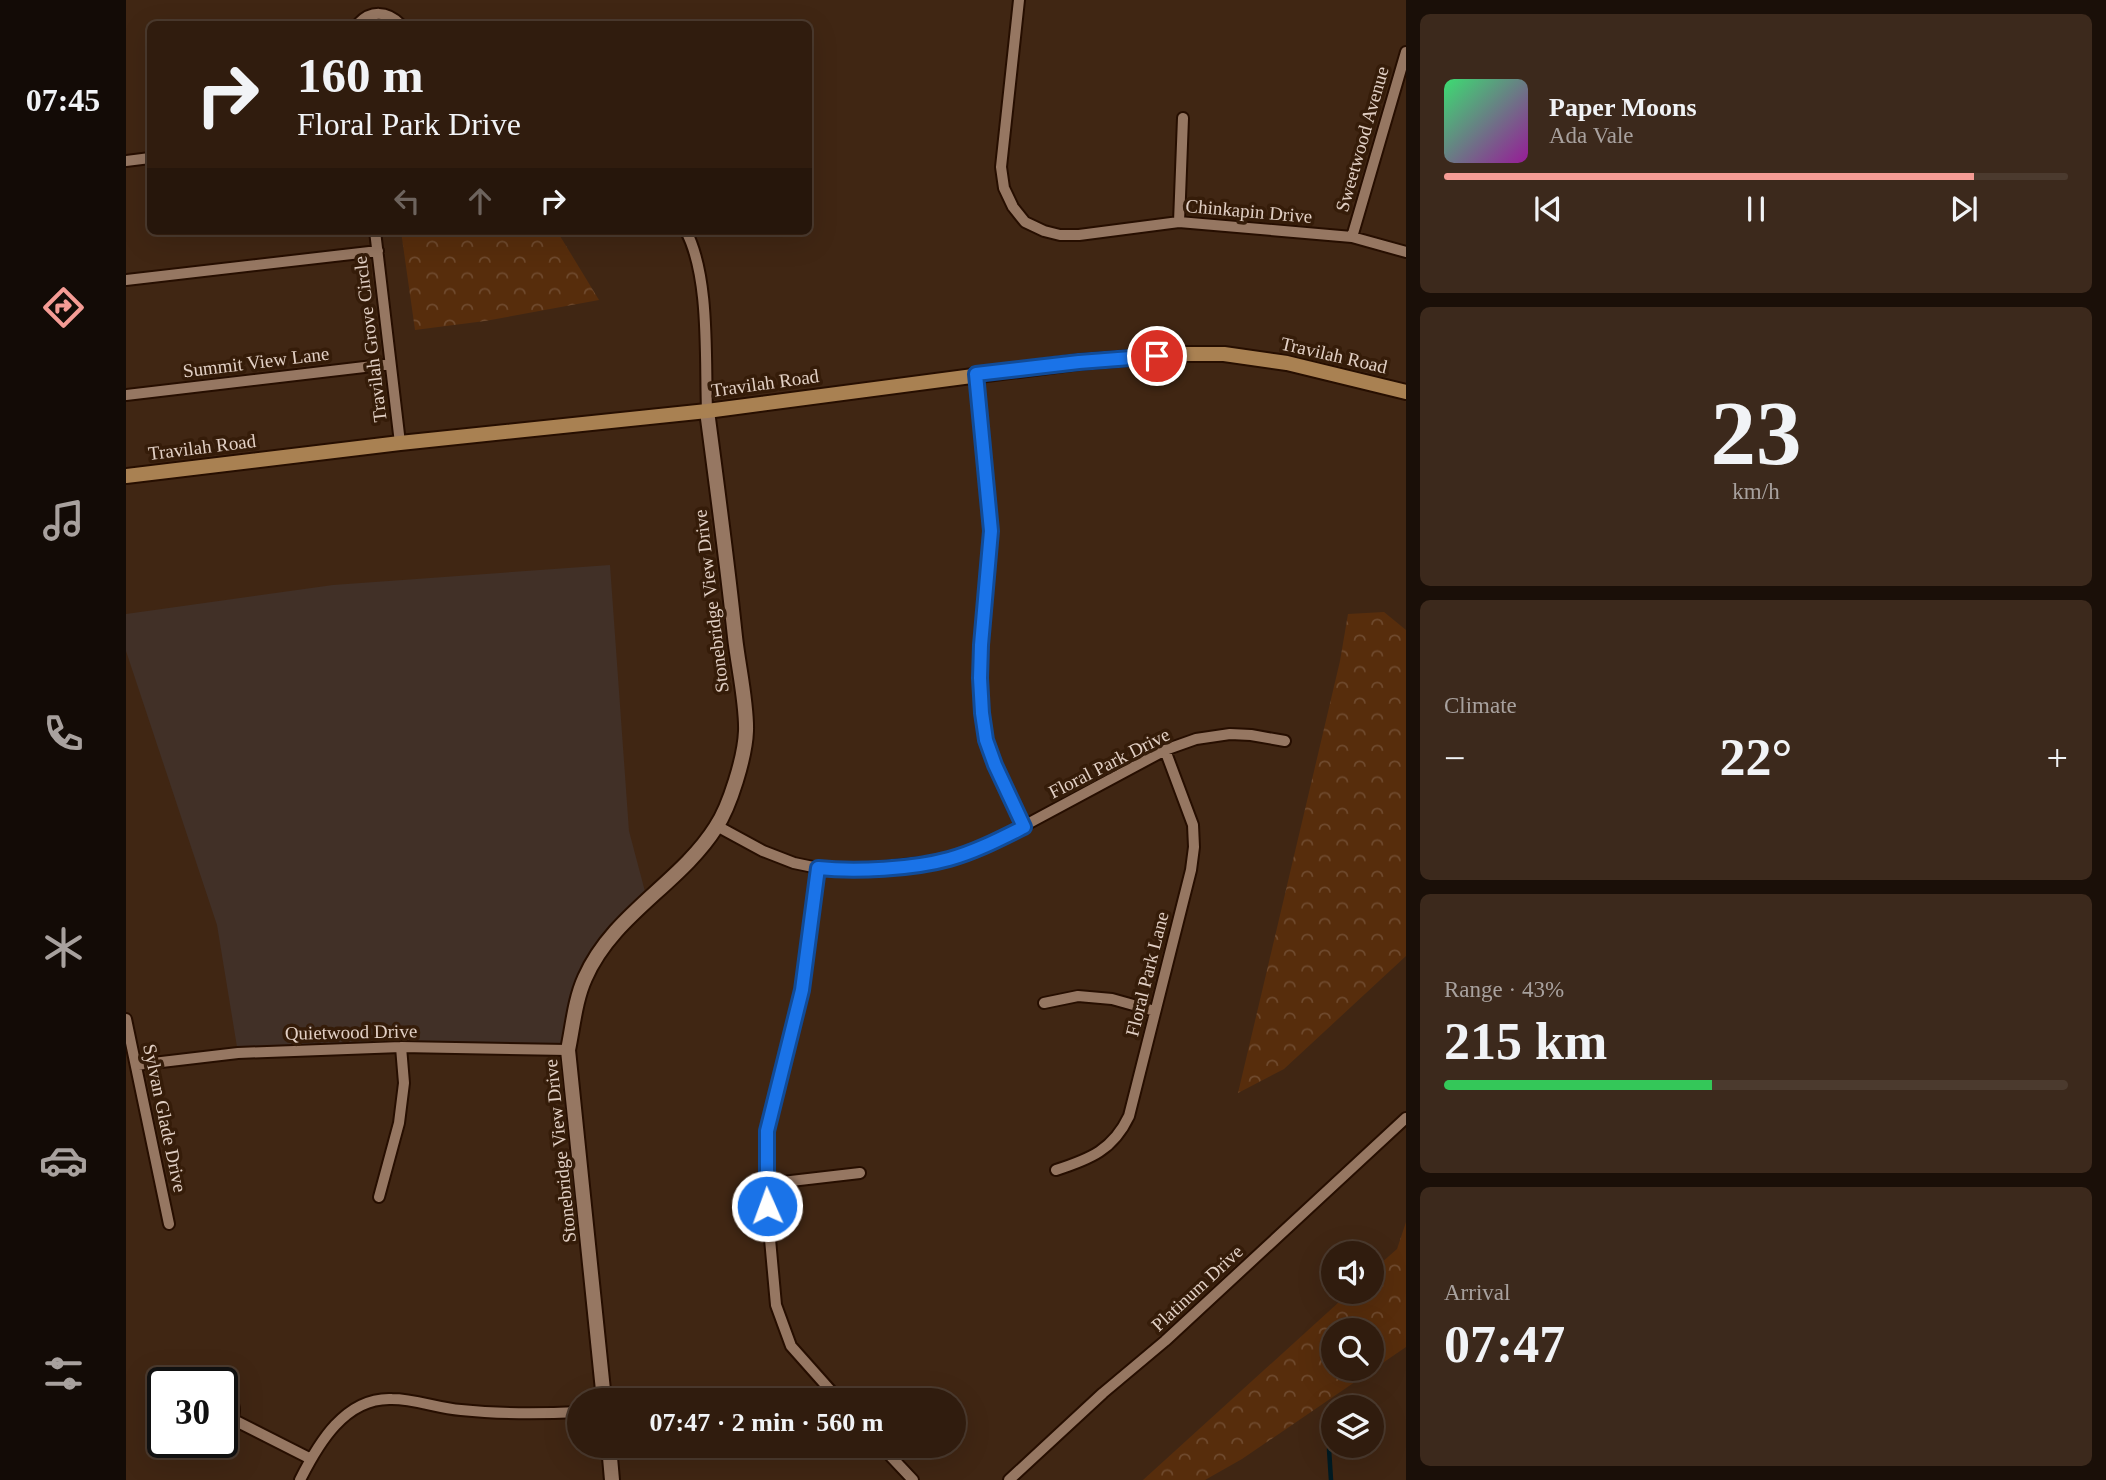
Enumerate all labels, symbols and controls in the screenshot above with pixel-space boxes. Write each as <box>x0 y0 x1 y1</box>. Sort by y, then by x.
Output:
text: 160 m <box>297 48 424 103</box>
icon: right <box>182 49 273 140</box>
street label: Sweetwood Avenue <box>1331 64 1393 214</box>
text: 07:45 <box>26 82 100 118</box>
text: Paper Moons <box>1549 93 1697 122</box>
text: Floral Park Drive <box>297 106 521 142</box>
text: Ada Vale <box>1549 123 1634 148</box>
icon: left <box>388 182 426 220</box>
icon: ahead <box>461 182 499 220</box>
icon: right <box>534 182 572 220</box>
icon: previous <box>1529 190 1567 228</box>
icon: pause <box>1737 190 1775 228</box>
icon: next <box>1945 190 1983 228</box>
street label: Chinkapin Drive <box>1185 195 1313 227</box>
street label: Travilah Grove Circle <box>349 255 391 423</box>
icon: directions <box>39 283 88 332</box>
pin <box>1127 326 1187 386</box>
street label: Travilah Road <box>1279 333 1390 378</box>
icon: arrive <box>1138 337 1176 375</box>
street label: Summit View Lane <box>182 343 330 381</box>
street label: Travilah Road <box>710 365 821 401</box>
text: 23 <box>1711 383 1802 484</box>
street label: Travilah Road <box>147 430 258 464</box>
text: km/h <box>1732 479 1780 504</box>
icon: music <box>39 496 88 545</box>
street label: Stonebridge View Drive <box>689 508 733 694</box>
text: Climate <box>1444 693 1517 718</box>
icon: phone <box>39 709 88 758</box>
street label: Floral Park Drive <box>1045 723 1173 803</box>
text: 22° <box>1720 729 1792 786</box>
text: − <box>1444 737 1465 779</box>
text: + <box>2047 737 2068 779</box>
street label: Floral Park Lane <box>1121 910 1173 1038</box>
icon: climate <box>39 923 88 972</box>
text: Range · 43% <box>1444 977 1564 1002</box>
text: 215 km <box>1444 1013 1607 1070</box>
street label: Quietwood Drive <box>285 1020 417 1044</box>
street label: Sylvan Glade Drive <box>139 1042 191 1194</box>
street label: Stonebridge View Drive <box>540 1058 580 1244</box>
icon: car <box>39 1136 88 1185</box>
position arrow <box>730 1169 804 1243</box>
street label: Platinum Drive <box>1147 1241 1247 1335</box>
map controls <box>1321 1241 1384 1458</box>
button: sound <box>1321 1241 1384 1304</box>
text: Arrival <box>1444 1280 1510 1305</box>
text: 07:47 <box>1444 1316 1565 1373</box>
button: search <box>1321 1318 1384 1381</box>
icon: filters <box>39 1349 88 1398</box>
speed limit sign: 30 <box>147 1367 238 1458</box>
button: layers <box>1321 1395 1384 1458</box>
text: 07:47 · 2 min · 560 m <box>650 1408 884 1437</box>

